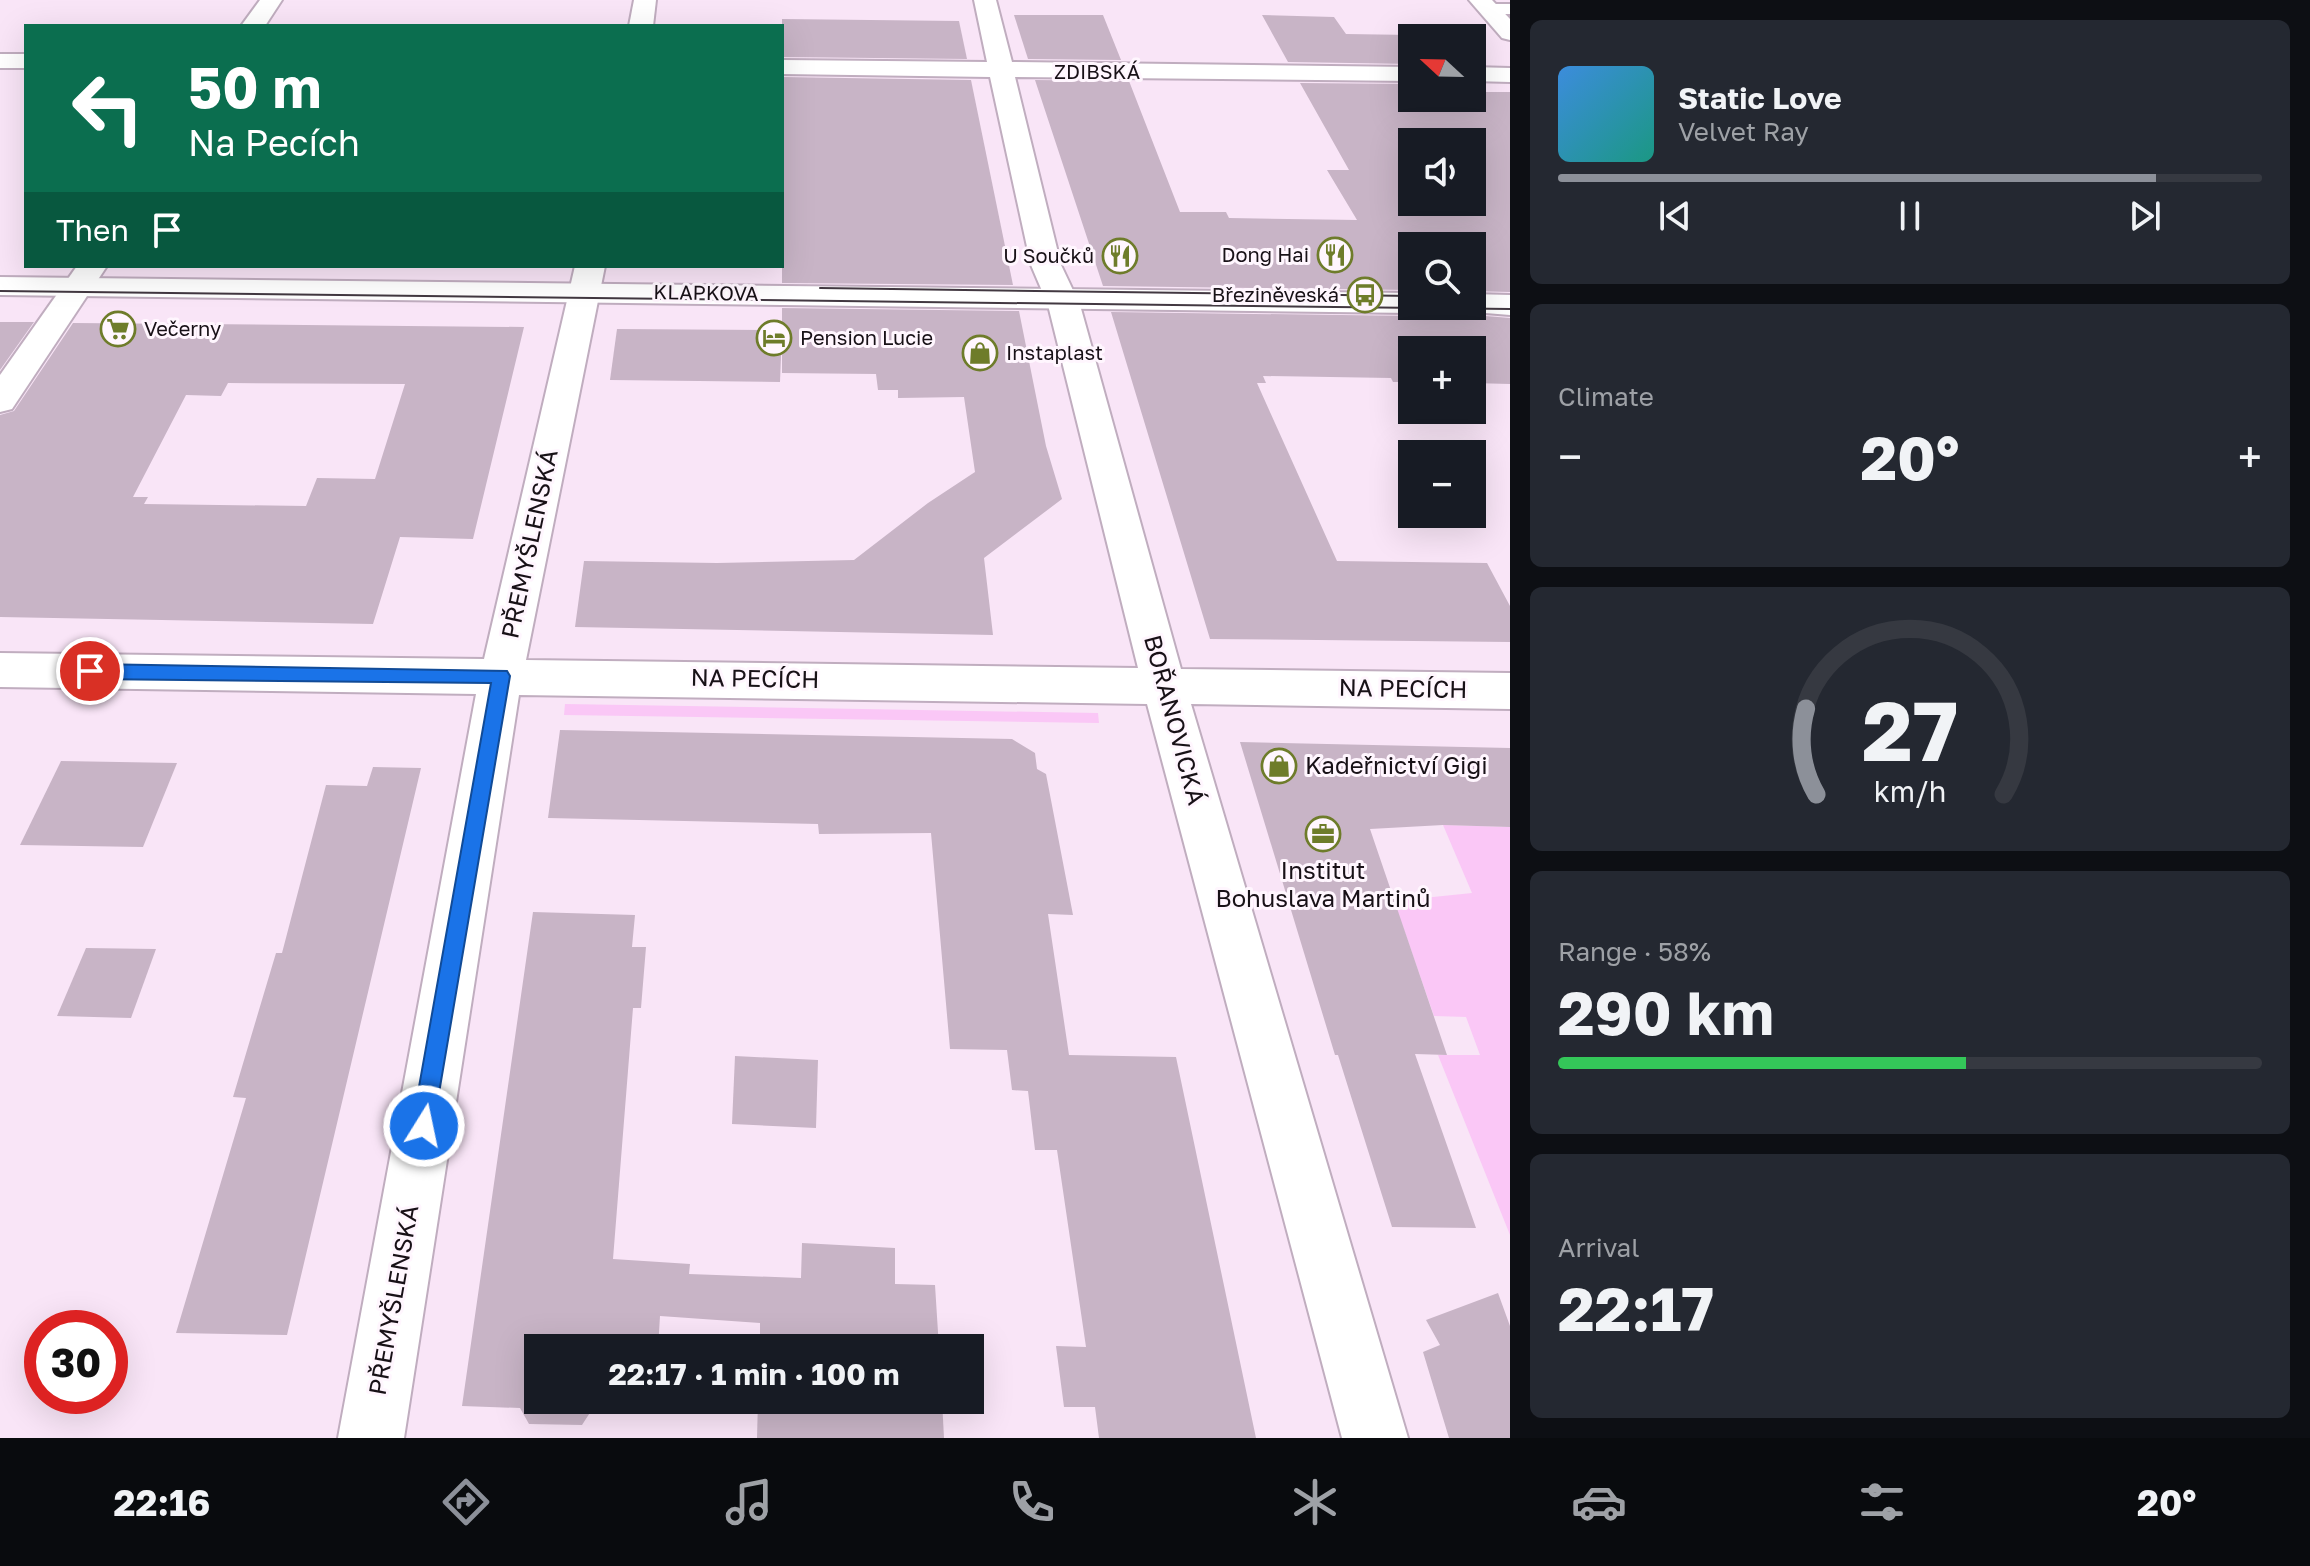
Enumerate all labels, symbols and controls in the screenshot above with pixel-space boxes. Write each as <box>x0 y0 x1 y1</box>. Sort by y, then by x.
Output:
north arrow <box>1398 24 1486 112</box>
map controls <box>1398 24 1486 528</box>
text: 50 m <box>188 53 322 120</box>
icon: left <box>56 56 160 160</box>
street label: ZDIBSKÁ <box>1054 59 1140 83</box>
text: Static Love <box>1678 80 1842 116</box>
text: Velvet Ray <box>1678 116 1809 147</box>
text: Na Pecích <box>188 121 360 164</box>
button: sound <box>1398 128 1486 216</box>
icon: previous <box>1653 194 1697 238</box>
icon: pause <box>1888 194 1932 238</box>
icon: next <box>2123 194 2167 238</box>
icon: arrive <box>145 208 189 252</box>
text: Then <box>56 212 129 248</box>
button: search <box>1398 232 1486 320</box>
restaurant icon: Dong Hai <box>1316 236 1354 274</box>
restaurant icon: U Součků <box>1101 237 1139 275</box>
place label: Dong Hai <box>1222 242 1309 266</box>
place label: U Součků <box>1003 243 1094 267</box>
bus stop icon: Březiněveská <box>1346 276 1384 314</box>
street label: KLAPKOVA <box>653 279 759 305</box>
place label: Březiněveská <box>1212 282 1339 306</box>
supermarket icon: Večerny <box>99 310 137 348</box>
place label: Večerny <box>144 316 221 340</box>
hotel icon: Pension Lucie <box>755 319 793 357</box>
place label: Pension Lucie <box>800 325 933 349</box>
shop icon: Instaplast <box>961 334 999 372</box>
button: + <box>1398 336 1486 424</box>
place label: Instaplast <box>1006 340 1103 364</box>
text: Climate <box>1558 381 1654 412</box>
text: 20° <box>1861 421 1960 493</box>
text: − <box>1558 430 1582 483</box>
text: + <box>2238 430 2262 483</box>
button: − <box>1398 440 1486 528</box>
street label: PŘEMYŠLENSKÁ <box>494 446 563 641</box>
street label: BOŘANOVICKÁ <box>1139 631 1212 808</box>
pin <box>56 637 124 705</box>
icon: arrive <box>68 649 112 693</box>
street label: NA PECÍCH <box>690 662 820 693</box>
street label: NA PECÍCH <box>1338 672 1468 703</box>
text: 27 <box>1862 679 1958 779</box>
shop icon: Kadeřnictví Gigi <box>1260 747 1298 785</box>
place label: Kadeřnictví Gigi <box>1305 750 1488 779</box>
text: km/h <box>1874 774 1946 808</box>
office icon: Institut Bohuslava Martinů <box>1304 815 1342 853</box>
place label: Institut Bohuslava Martinů <box>1216 855 1430 912</box>
text: Range · 58% <box>1558 936 1711 967</box>
text: 290 km <box>1558 976 1774 1048</box>
position arrow <box>382 1084 466 1168</box>
street label: PŘEMYŠLENSKÁ <box>362 1202 424 1397</box>
text: Arrival <box>1558 1232 1639 1263</box>
text: 22:17 <box>1558 1272 1714 1344</box>
speed limit sign: 30 <box>24 1310 128 1414</box>
text: 22:17 · 1 min · 100 m <box>609 1356 899 1392</box>
icon: directions <box>438 1474 494 1530</box>
icon: music <box>721 1474 777 1530</box>
icon: phone <box>1004 1474 1060 1530</box>
icon: climate <box>1287 1474 1343 1530</box>
icon: car <box>1571 1474 1627 1530</box>
icon: filters <box>1854 1474 1910 1530</box>
text: 22:16 <box>114 1481 210 1524</box>
text: 20° <box>2137 1481 2196 1524</box>

